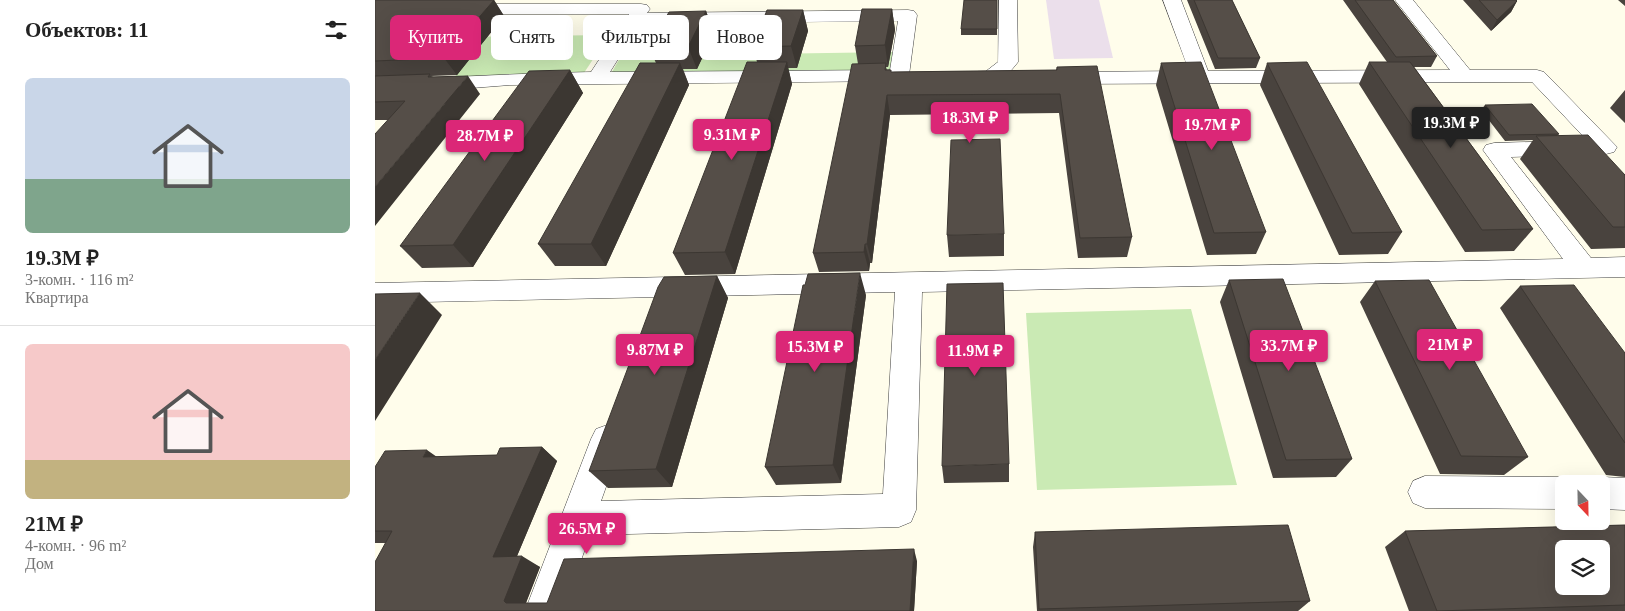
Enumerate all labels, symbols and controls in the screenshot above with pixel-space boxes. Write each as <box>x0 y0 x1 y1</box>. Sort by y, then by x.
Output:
chip: Купить <box>390 15 481 60</box>
chip: Снять <box>491 15 573 60</box>
chip: Фильтры <box>583 15 689 60</box>
chip: Новое <box>699 15 782 60</box>
icon: filters <box>322 16 350 44</box>
text: Объектов: 11 <box>25 18 148 42</box>
pin: 18.3M ₽ <box>924 102 1016 144</box>
pin: 19.3M ₽ <box>1405 106 1497 149</box>
pin: 19.7M ₽ <box>1166 108 1258 151</box>
text: 18.3M ₽ <box>942 109 998 126</box>
icon: home <box>143 111 233 201</box>
text: 19.3M ₽ <box>1423 114 1479 131</box>
text: 19.7M ₽ <box>1184 116 1240 133</box>
pin: 9.31M ₽ <box>686 119 778 161</box>
pin: 28.7M ₽ <box>439 120 531 162</box>
text: 9.31M ₽ <box>704 126 760 143</box>
text: 28.7M ₽ <box>457 127 513 144</box>
text: 19.3M ₽ <box>25 246 99 270</box>
text: 3-комн. · 116 m² <box>25 271 134 288</box>
text: Квартира <box>25 289 89 306</box>
pin: 21M ₽ <box>1415 328 1485 371</box>
pin: 15.3M ₽ <box>769 330 861 373</box>
pin: 33.7M ₽ <box>1243 330 1335 372</box>
pin: 9.87M ₽ <box>609 334 701 376</box>
pin: 11.9M ₽ <box>929 334 1021 377</box>
text: 21M ₽ <box>1428 336 1472 353</box>
text: 33.7M ₽ <box>1261 337 1317 354</box>
text: 15.3M ₽ <box>787 338 843 355</box>
text: 9.87M ₽ <box>627 341 683 358</box>
text: 11.9M ₽ <box>947 342 1003 359</box>
icon: home <box>143 376 233 466</box>
north arrow <box>1555 475 1610 530</box>
map controls <box>1555 475 1610 595</box>
text: 21M ₽ <box>25 512 83 536</box>
pin: 26.5M ₽ <box>541 512 633 555</box>
text: 26.5M ₽ <box>559 520 615 537</box>
text: 4-комн. · 96 m² <box>25 537 126 554</box>
button: layers <box>1555 540 1610 595</box>
text: Дом <box>25 555 54 572</box>

